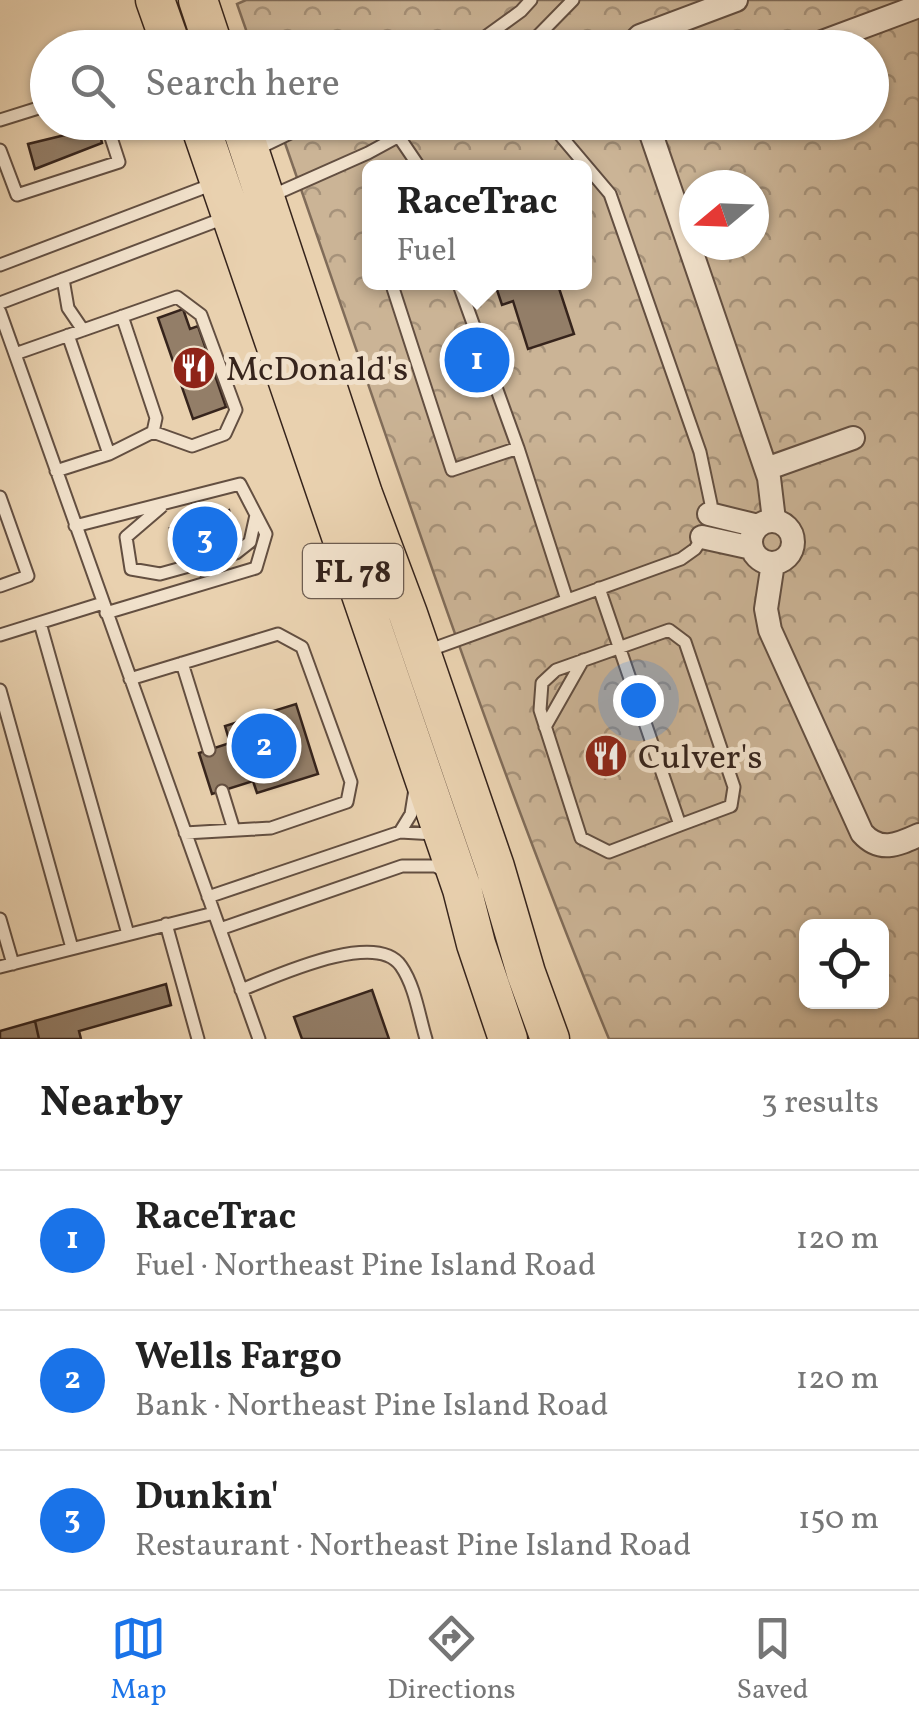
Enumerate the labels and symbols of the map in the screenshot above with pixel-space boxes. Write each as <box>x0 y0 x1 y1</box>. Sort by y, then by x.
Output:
north arrow <box>679 170 769 260</box>
pin: 1 <box>444 322 510 398</box>
restaurant icon: McDonald's <box>171 345 217 391</box>
place label: McDonald's <box>226 347 408 395</box>
pin: 3 <box>172 502 238 576</box>
road number: FL 78 <box>303 544 403 598</box>
your location <box>613 675 664 726</box>
pin: 2 <box>232 708 296 784</box>
restaurant icon: Culver's <box>583 733 629 779</box>
place label: Culver's <box>638 735 762 783</box>

